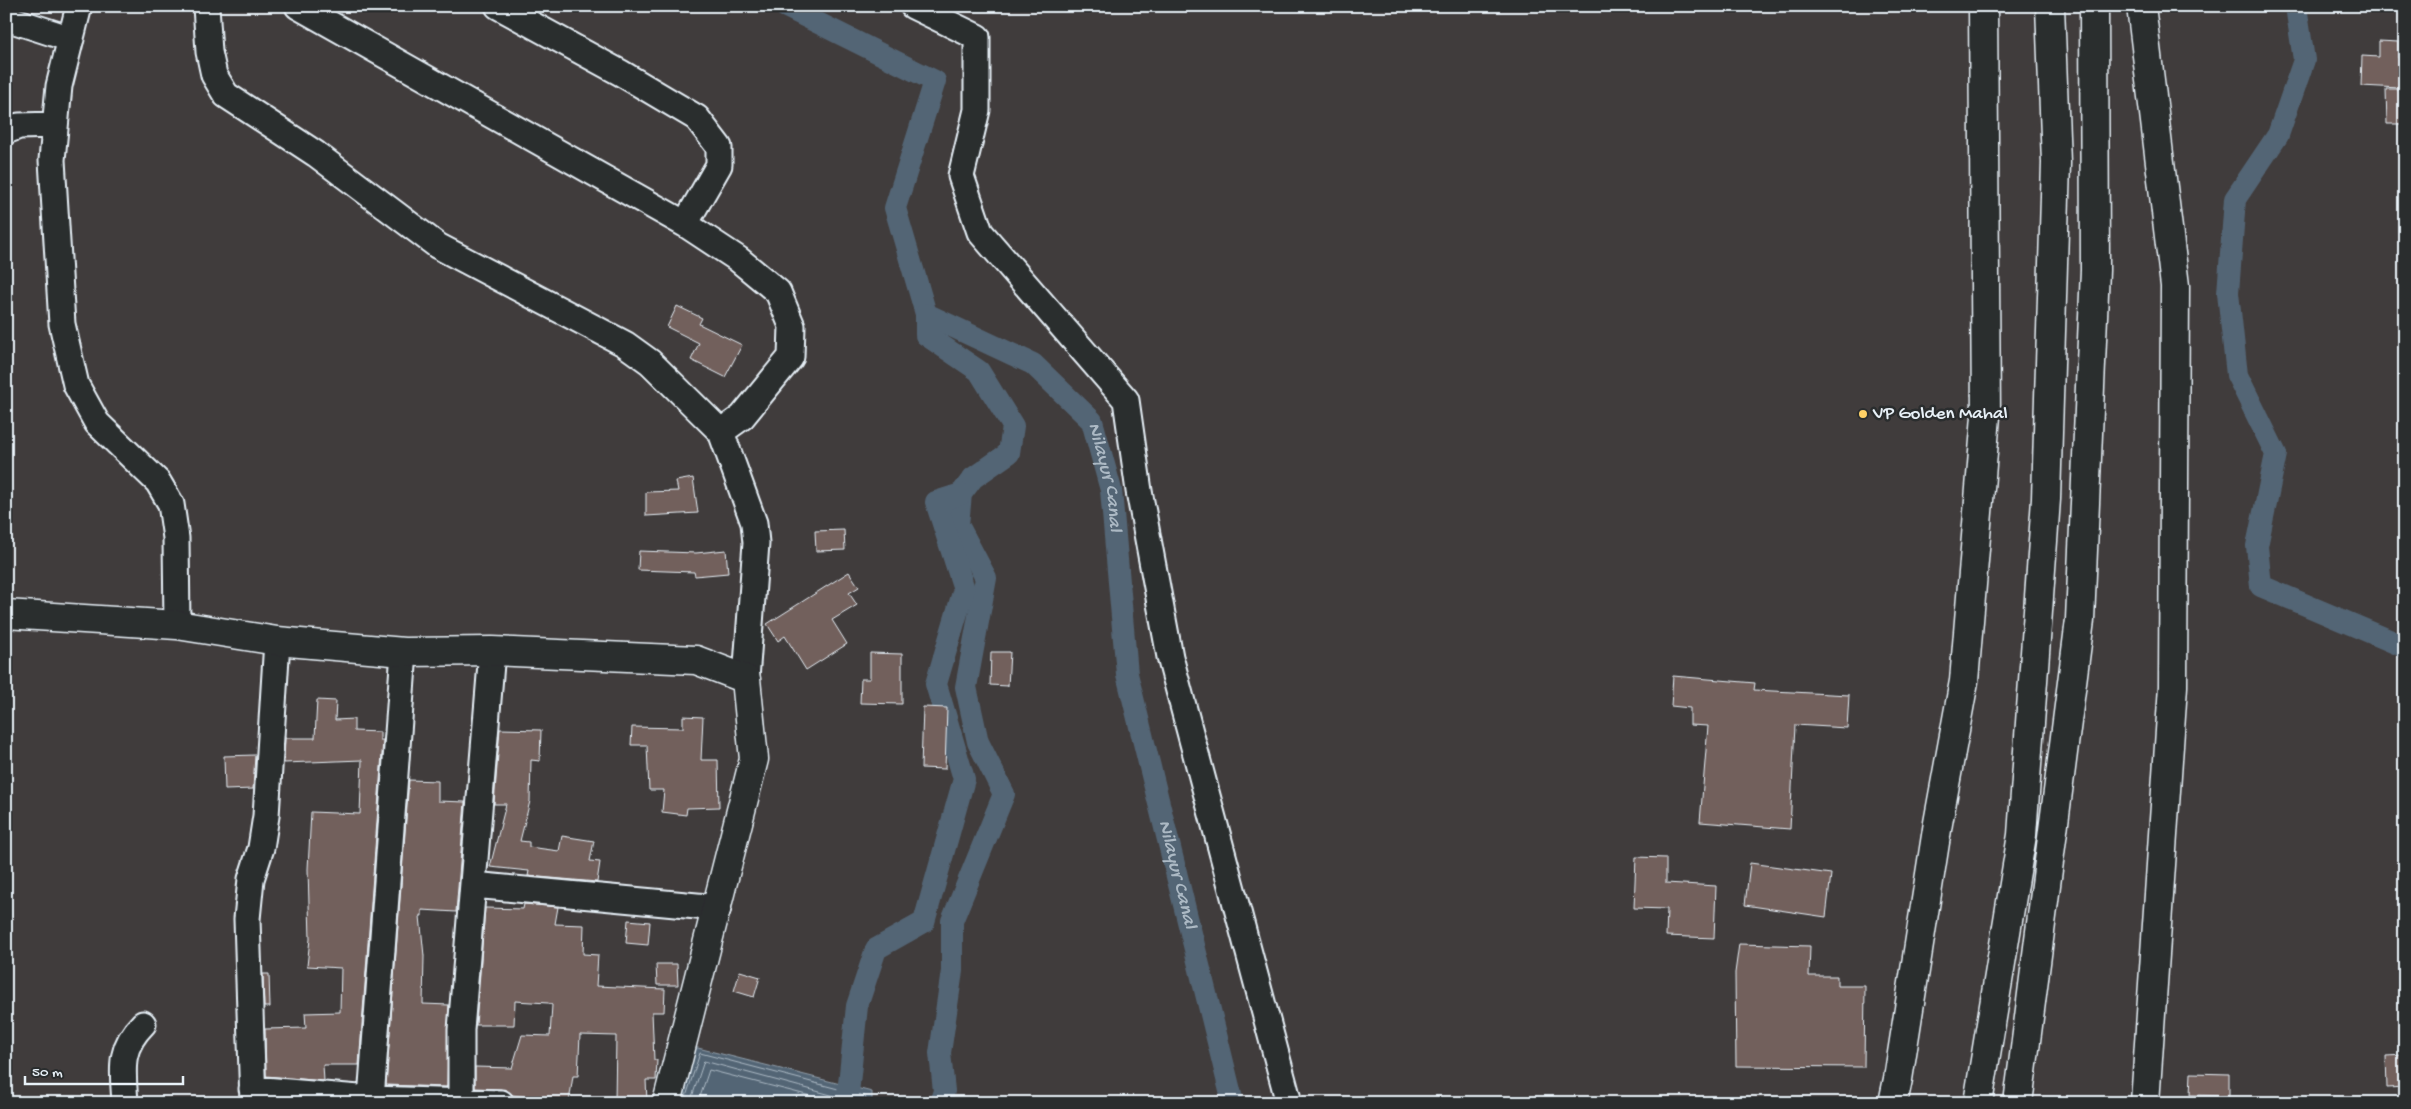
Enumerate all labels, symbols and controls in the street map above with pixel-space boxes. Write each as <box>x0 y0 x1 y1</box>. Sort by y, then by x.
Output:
place label: VP Golden Mahal <box>1872 403 2008 426</box>
marker: VP Golden Mahal <box>1857 408 1869 420</box>
water label: Nilayur Canal <box>1081 420 1126 534</box>
water label: Nilayur Canal <box>1152 818 1201 933</box>
scale bar <box>25 1054 182 1086</box>
text: 50 m <box>32 1064 63 1082</box>

